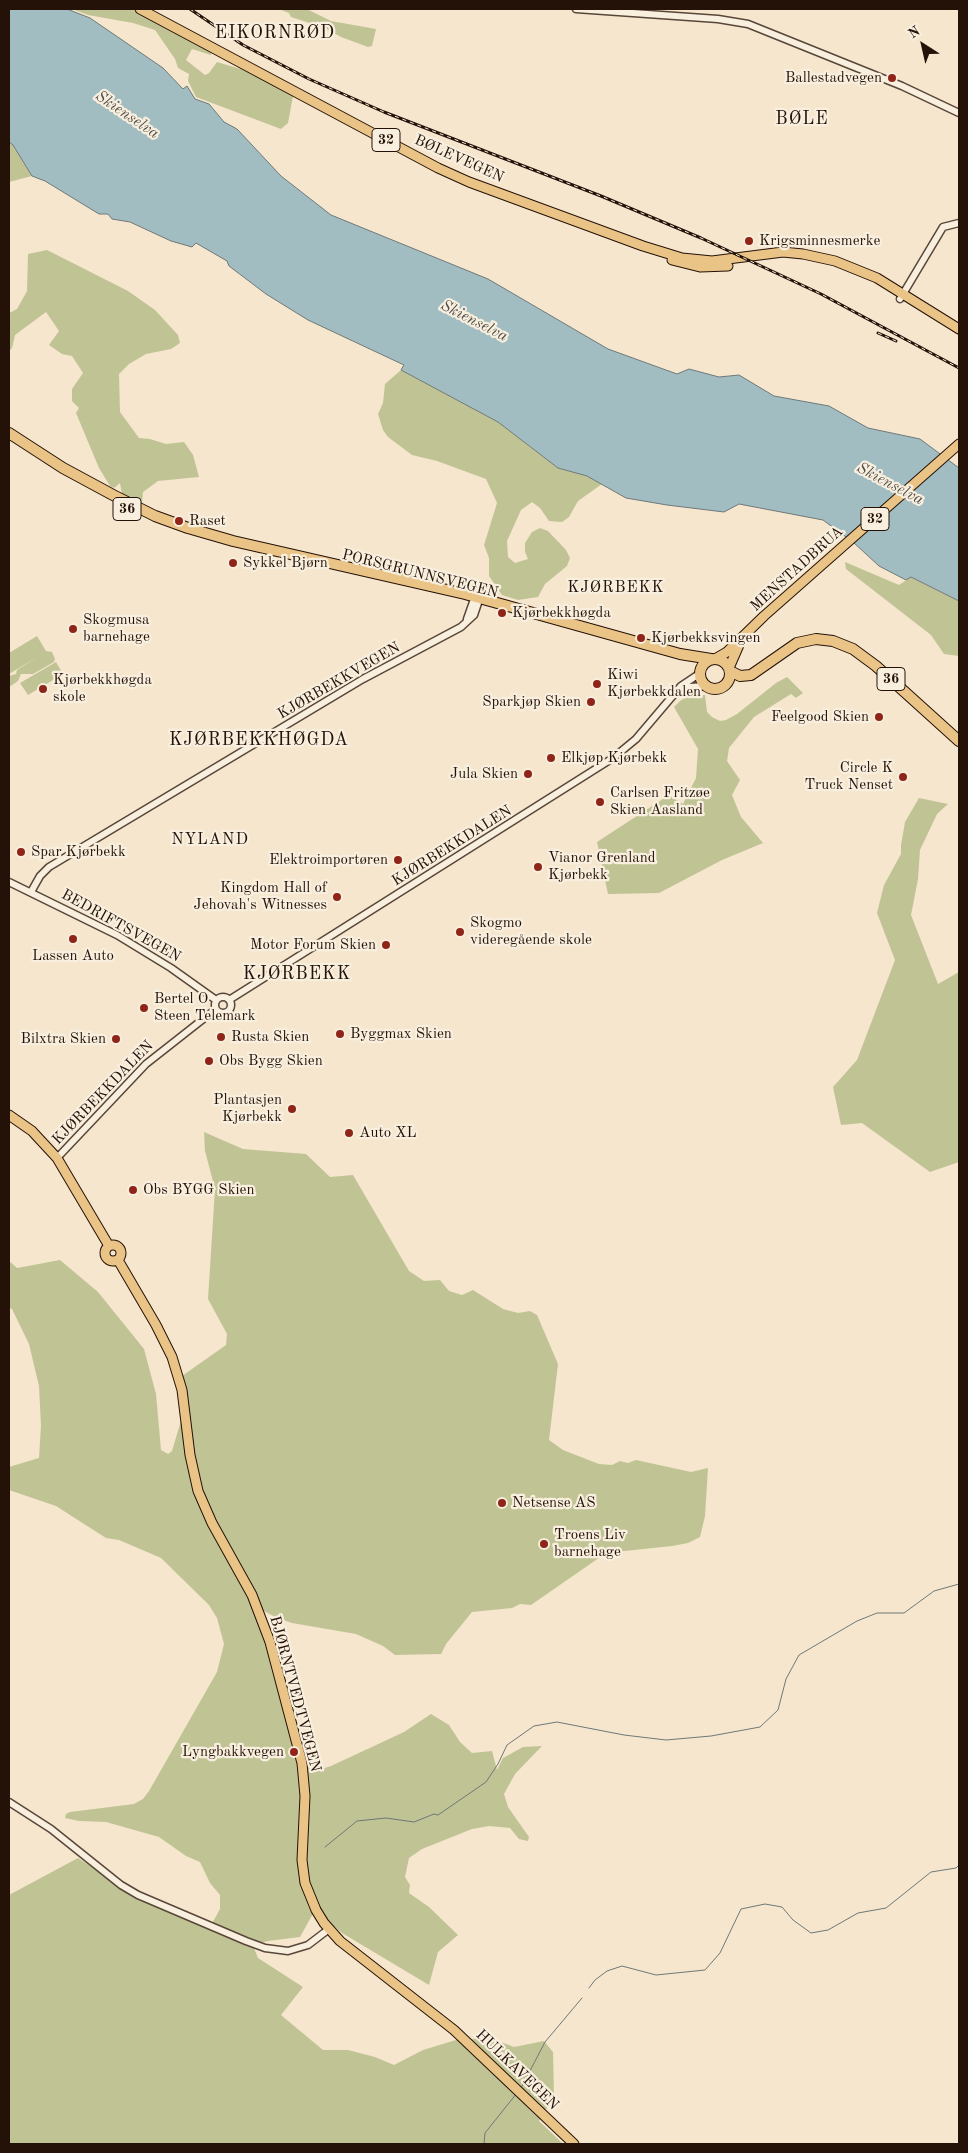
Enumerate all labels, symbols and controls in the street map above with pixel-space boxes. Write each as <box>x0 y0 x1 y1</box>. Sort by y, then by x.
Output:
north arrow <box>898 20 948 70</box>
district label: EIKORNRØD <box>214 22 336 44</box>
text: N <box>906 24 923 42</box>
place label: Ballestadvegen <box>785 69 882 87</box>
marker: Ballestadvegen <box>886 72 898 84</box>
water label: Skienselva <box>91 87 163 143</box>
district label: BØLE <box>775 108 829 130</box>
road number: 32 <box>372 128 400 152</box>
street label: BØLEVEGEN <box>412 131 506 187</box>
place label: Krigsminnesmerke <box>759 232 880 250</box>
marker: Krigsminnesmerke <box>743 235 755 247</box>
water label: Skienselva <box>437 296 511 346</box>
water label: Skienselva <box>853 458 927 510</box>
road number: 36 <box>113 498 141 520</box>
road number: 32 <box>861 508 889 530</box>
place label: Raset <box>189 512 226 530</box>
marker: Raset <box>173 515 185 527</box>
street label: MENSTADBRUA <box>747 523 847 615</box>
street label: PORSGRUNNSVEGEN <box>340 546 500 602</box>
place label: Sykkel Bjørn <box>243 554 328 572</box>
marker: Sykkel Bjørn <box>227 557 239 569</box>
district label: KJØRBEKK <box>566 578 666 598</box>
place label: Kjørbekkhøgda <box>512 604 611 622</box>
marker: Kjørbekkhøgda <box>496 607 508 619</box>
place label: Skogmusa barnehage <box>83 611 150 646</box>
marker: Skogmusa barnehage <box>67 623 79 635</box>
place label: Kjørbekksvingen <box>651 629 761 647</box>
marker: Kjørbekksvingen <box>635 632 647 644</box>
street label: KJØRBEKKVEGEN <box>275 639 403 723</box>
place label: Kiwi Kjørbekkdalen <box>607 666 701 701</box>
road number: 36 <box>877 668 905 691</box>
place label: Kjørbekkhøgda skole <box>53 671 152 706</box>
marker: Kiwi Kjørbekkdalen <box>591 678 603 690</box>
marker: Kjørbekkhøgda skole <box>37 683 49 695</box>
place label: Sparkjøp Skien <box>482 693 581 711</box>
marker: Sparkjøp Skien <box>585 696 597 708</box>
place label: Feelgood Skien <box>771 708 869 726</box>
marker: Feelgood Skien <box>873 711 885 723</box>
district label: KJØRBEKKHØGDA <box>167 729 351 751</box>
place label: Elkjøp Kjørbekk <box>561 749 667 767</box>
marker: Elkjøp Kjørbekk <box>545 752 557 764</box>
place label: Circle K Truck Nenset <box>804 759 893 794</box>
place label: Jula Skien <box>450 765 518 783</box>
marker: Jula Skien <box>522 768 534 780</box>
marker: Circle K Truck Nenset <box>897 771 909 783</box>
place label: Carlsen Fritzøe Skien Aasland <box>610 784 710 819</box>
marker: Carlsen Fritzøe Skien Aasland <box>594 796 606 808</box>
street label: KJØRBEKKDALEN <box>389 802 515 890</box>
district label: NYLAND <box>170 830 250 850</box>
place label: Spar Kjørbekk <box>31 843 126 861</box>
marker: Spar Kjørbekk <box>15 846 27 858</box>
place label: Vianor Grenland Kjørbekk <box>548 849 656 884</box>
place label: Elektroimportøren <box>269 851 388 869</box>
marker: Elektroimportøren <box>392 854 404 866</box>
marker: Vianor Grenland Kjørbekk <box>532 861 544 873</box>
place label: Kingdom Hall of Jehovah's Witnesses <box>194 879 327 914</box>
street label: BEDRIFTSVEGEN <box>58 886 184 966</box>
marker: Kingdom Hall of Jehovah's Witnesses <box>331 891 343 903</box>
place label: Skogmo videregående skole <box>470 914 592 949</box>
marker: Skogmo videregående skole <box>454 926 466 938</box>
marker: Lassen Auto <box>67 933 79 945</box>
place label: Motor Forum Skien <box>250 936 376 954</box>
marker: Motor Forum Skien <box>380 939 392 951</box>
place label: Lassen Auto <box>32 947 114 965</box>
district label: KJØRBEKK <box>242 963 352 985</box>
place label: Bertel O Steen Telemark <box>154 990 255 1025</box>
marker: Bertel O Steen Telemark <box>138 1002 150 1014</box>
place label: Byggmax Skien <box>350 1025 452 1043</box>
place label: Rusta Skien <box>231 1028 309 1046</box>
marker: Byggmax Skien <box>334 1028 346 1040</box>
place label: Bilxtra Skien <box>21 1030 106 1048</box>
marker: Rusta Skien <box>215 1031 227 1043</box>
marker: Bilxtra Skien <box>110 1033 122 1045</box>
street label: KJØRBEKKDALEN <box>49 1037 157 1149</box>
place label: Obs Bygg Skien <box>219 1052 323 1070</box>
marker: Obs Bygg Skien <box>203 1055 215 1067</box>
place label: Plantasjen Kjørbekk <box>213 1091 282 1126</box>
marker: Plantasjen Kjørbekk <box>286 1103 298 1115</box>
place label: Auto XL <box>359 1124 417 1142</box>
marker: Auto XL <box>343 1127 355 1139</box>
place label: Obs BYGG Skien <box>143 1181 255 1199</box>
marker: Obs BYGG Skien <box>127 1184 139 1196</box>
place label: Netsense AS <box>512 1494 596 1512</box>
marker: Netsense AS <box>496 1497 508 1509</box>
place label: Troens Liv barnehage <box>554 1526 626 1561</box>
marker: Troens Liv barnehage <box>538 1538 550 1550</box>
street label: BJØRNTVEDTVEGEN <box>265 1614 325 1774</box>
place label: Lyngbakkvegen <box>182 1743 284 1761</box>
marker: Lyngbakkvegen <box>288 1746 300 1758</box>
street label: HULKAVEGEN <box>472 2026 562 2114</box>

